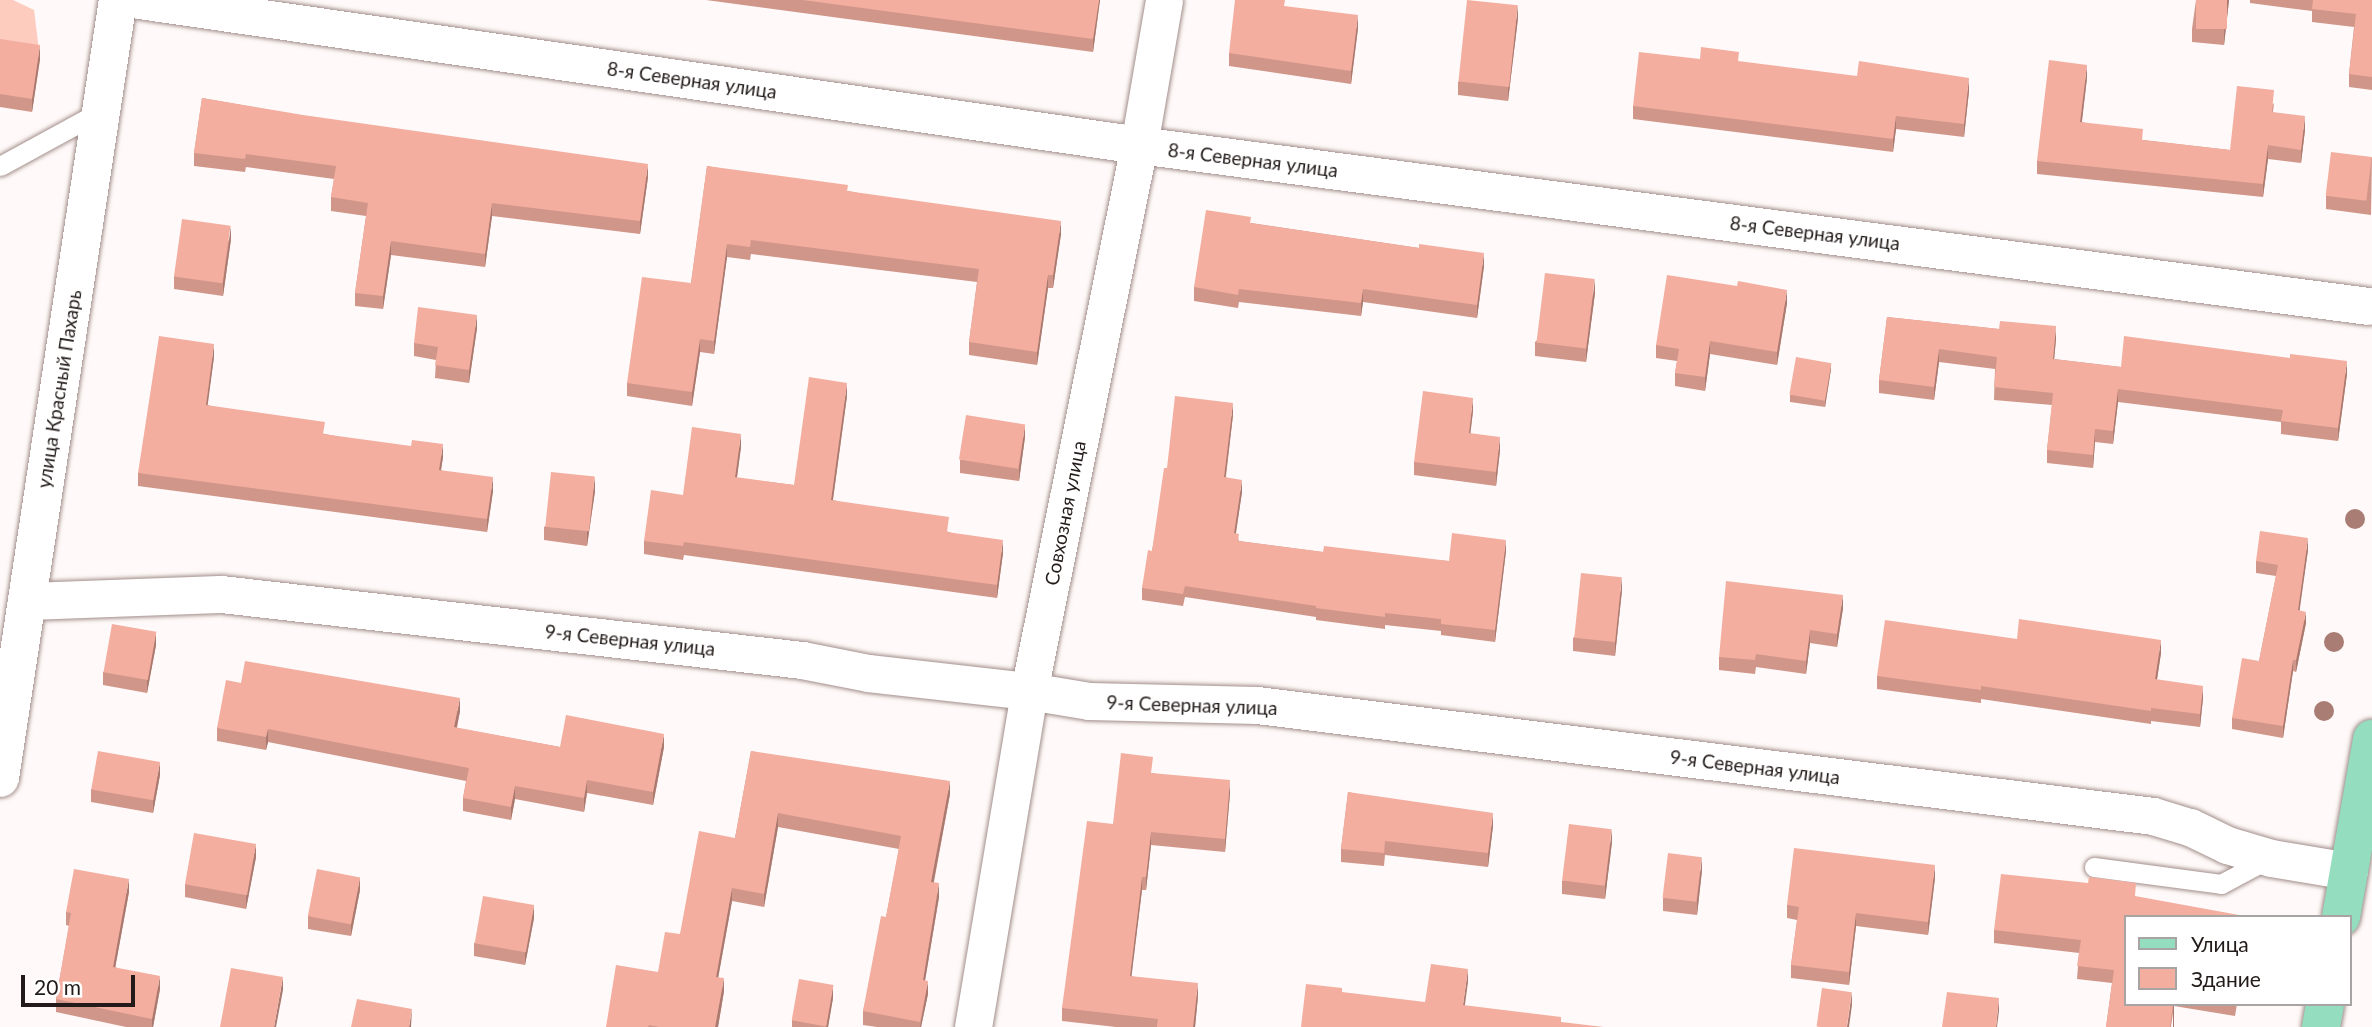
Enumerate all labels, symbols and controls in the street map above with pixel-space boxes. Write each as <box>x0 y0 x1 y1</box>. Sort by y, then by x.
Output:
street label: 8-я Северная улица <box>606 57 778 103</box>
street label: 8-я Северная улица <box>1167 138 1339 182</box>
street label: 8-я Северная улица <box>1729 211 1901 255</box>
street label: улица Красный Пахарь <box>32 288 86 490</box>
street label: Совхозная улица <box>1040 439 1090 587</box>
street label: 9-я Северная улица <box>544 620 716 660</box>
street label: 9-я Северная улица <box>1106 691 1278 719</box>
street label: 9-я Северная улица <box>1669 745 1841 789</box>
legend <box>2124 915 2351 1006</box>
text: Улица <box>2191 931 2249 956</box>
scale bar <box>24 960 138 1004</box>
text: Здание <box>2191 966 2261 991</box>
text: 20 m <box>34 974 81 999</box>

